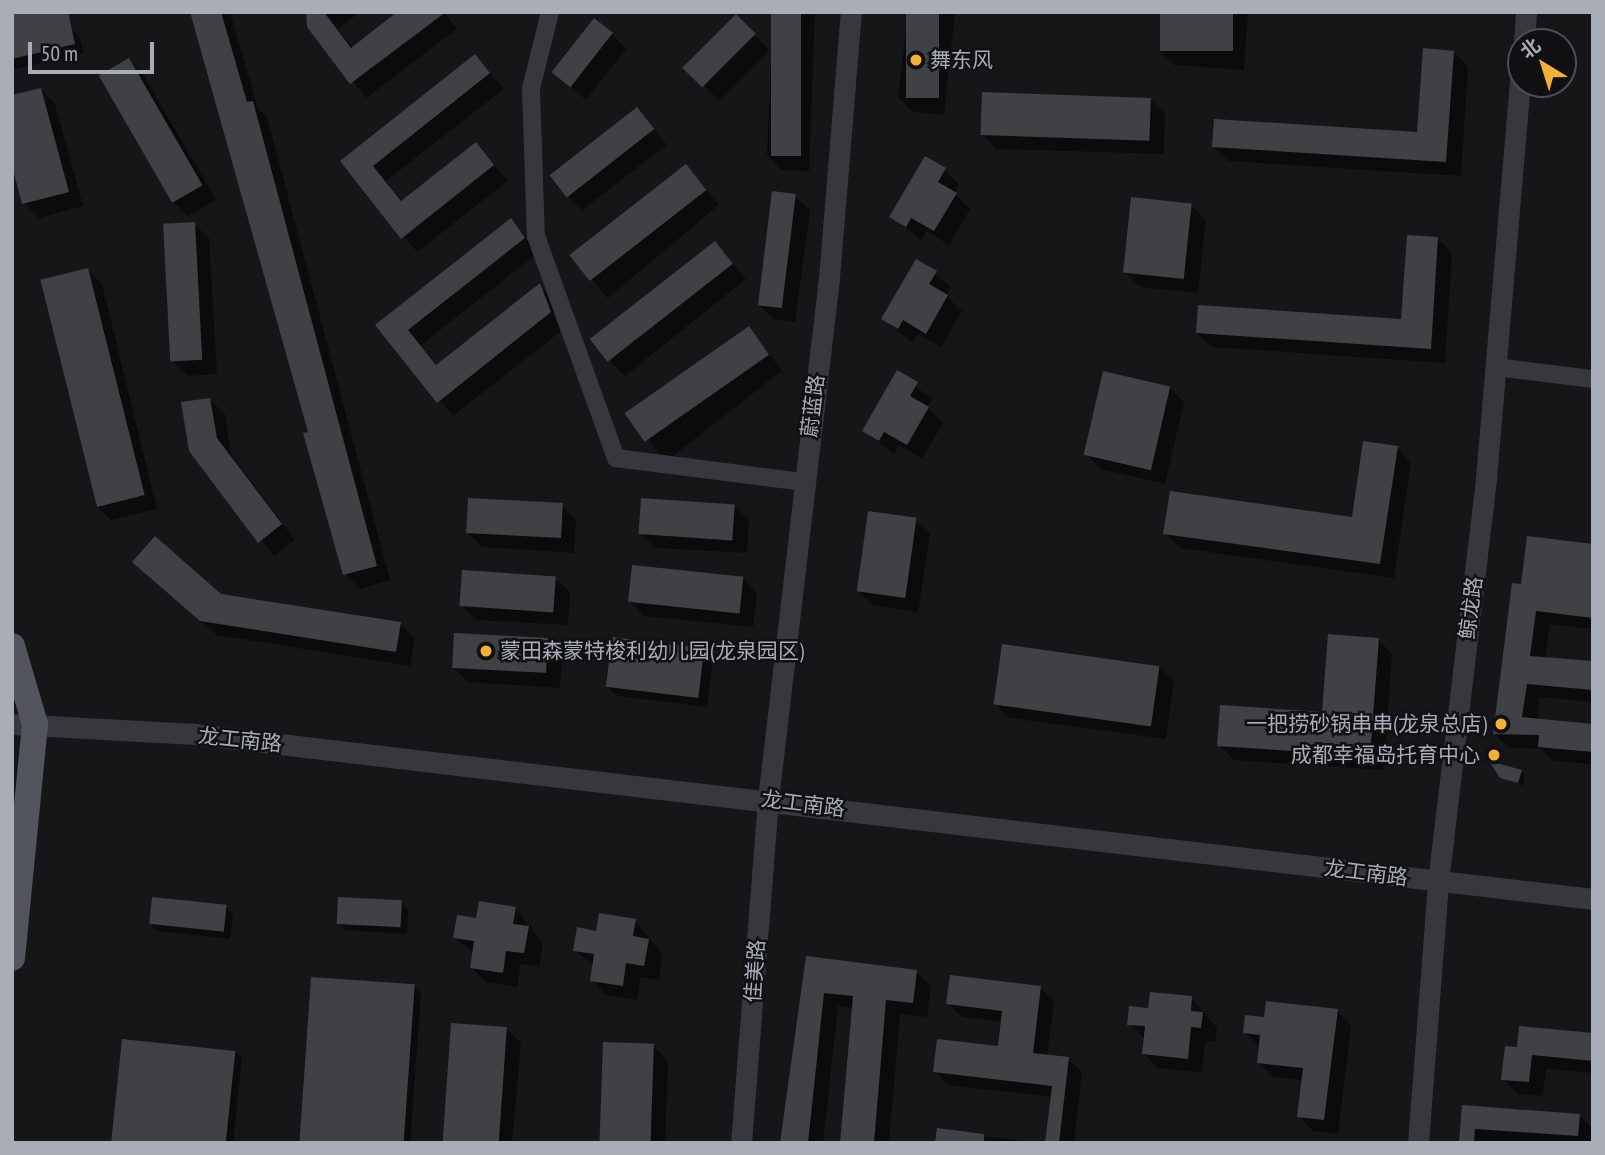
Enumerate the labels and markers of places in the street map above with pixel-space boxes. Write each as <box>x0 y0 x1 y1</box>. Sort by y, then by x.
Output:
place label: 舞东风 <box>930 47 993 73</box>
marker: 舞东风 <box>908 52 924 68</box>
place label: 蒙田森蒙特梭利幼儿园(龙泉园区) <box>500 638 804 664</box>
marker: 蒙田森蒙特梭利幼儿园(龙泉园区) <box>478 643 494 659</box>
place label: 一把捞砂锅串串(龙泉总店) <box>1246 711 1487 737</box>
marker: 一把捞砂锅串串(龙泉总店) <box>1493 716 1509 732</box>
place label: 成都幸福岛托育中心 <box>1291 742 1480 768</box>
marker: 成都幸福岛托育中心 <box>1486 747 1502 763</box>

